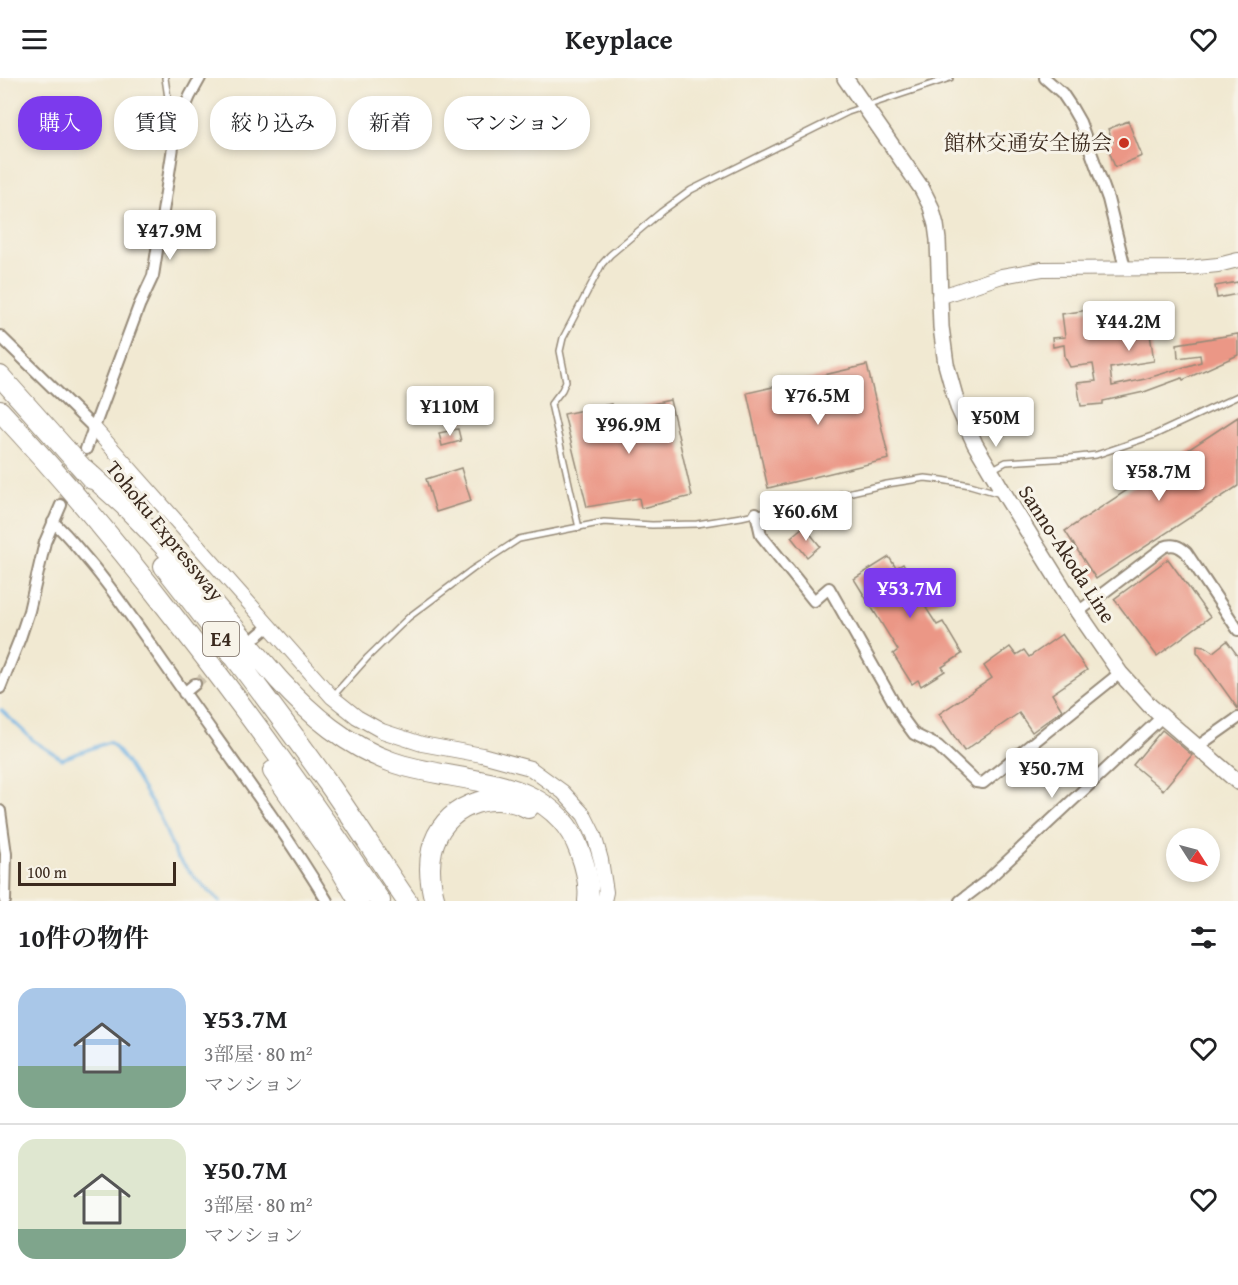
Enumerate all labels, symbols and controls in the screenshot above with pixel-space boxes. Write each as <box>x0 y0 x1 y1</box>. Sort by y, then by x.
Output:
text: Keyplace <box>565 19 673 59</box>
icon: menu <box>18 23 51 56</box>
icon: heart <box>1187 23 1220 56</box>
chip: 購入 <box>18 96 102 150</box>
chip: 賃貸 <box>114 96 198 150</box>
chip: 絞り込み <box>210 96 336 150</box>
chip: 新着 <box>348 96 432 150</box>
chip: マンション <box>444 96 590 150</box>
place label: 館林交通安全協会 <box>944 127 1112 158</box>
marker: 館林交通安全協会 <box>1117 136 1131 150</box>
pin: ¥47.9M <box>121 210 219 261</box>
text: ¥47.9M <box>138 215 202 244</box>
pin: ¥44.2M <box>1080 301 1178 352</box>
text: ¥44.2M <box>1097 306 1161 335</box>
pin: ¥76.5M <box>769 375 867 426</box>
text: ¥76.5M <box>786 380 850 409</box>
pin: ¥110M <box>408 386 492 437</box>
text: ¥110M <box>421 391 479 420</box>
pin: ¥50M <box>960 397 1032 448</box>
text: ¥50M <box>972 402 1020 431</box>
pin: ¥96.9M <box>580 404 678 455</box>
text: ¥96.9M <box>597 409 661 438</box>
pin: ¥58.7M <box>1110 451 1208 502</box>
street label: Tohoku Expressway <box>99 454 232 608</box>
text: ¥58.7M <box>1127 456 1191 485</box>
street label: Sanno-Akoda Line <box>1011 479 1124 629</box>
pin: ¥60.6M <box>757 491 855 542</box>
text: ¥60.6M <box>774 496 838 525</box>
pin: ¥53.7M <box>861 568 959 619</box>
text: ¥53.7M <box>878 573 942 602</box>
road number: E4 <box>203 622 239 656</box>
pin: ¥50.7M <box>1003 748 1101 799</box>
text: ¥50.7M <box>1020 753 1084 782</box>
north arrow <box>1166 828 1220 882</box>
map controls <box>1166 828 1220 882</box>
scale bar <box>18 859 176 886</box>
text: 100 m <box>27 860 67 884</box>
text: 10件の物件 <box>18 918 149 957</box>
icon: filters <box>1187 921 1220 954</box>
text: ¥53.7M <box>204 999 288 1038</box>
icon: home <box>66 1012 138 1084</box>
icon: heart <box>1187 1032 1220 1065</box>
text: 3部屋 · 80 m² <box>204 1039 313 1068</box>
text: マンション <box>204 1069 303 1098</box>
text: ¥50.7M <box>204 1150 288 1189</box>
icon: home <box>66 1163 138 1235</box>
icon: heart <box>1187 1183 1220 1216</box>
text: 3部屋 · 80 m² <box>204 1190 313 1219</box>
text: マンション <box>204 1220 303 1249</box>

